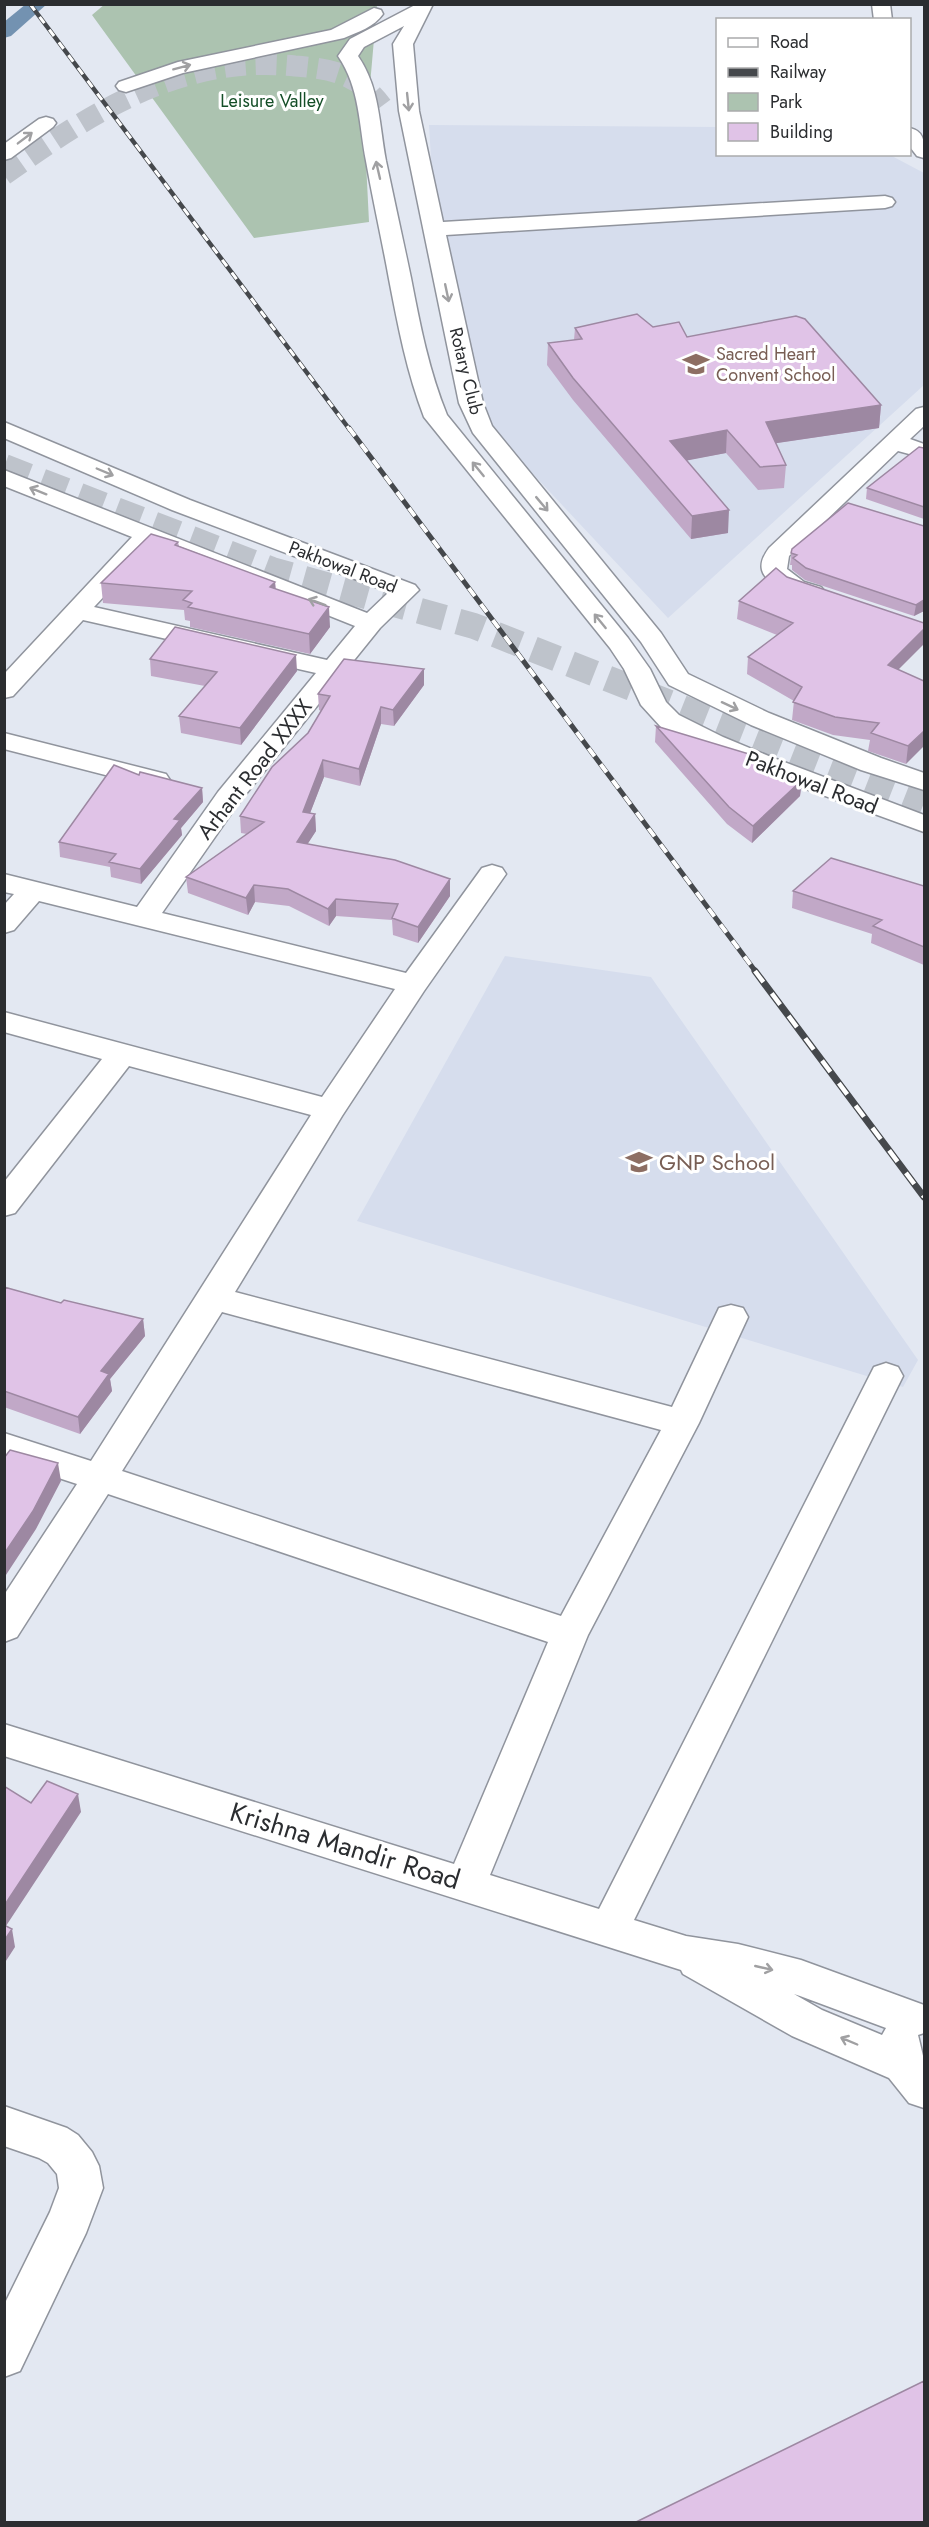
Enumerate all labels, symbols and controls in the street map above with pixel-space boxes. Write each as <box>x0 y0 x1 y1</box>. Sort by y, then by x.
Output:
legend <box>716 18 911 156</box>
text: Road <box>770 29 809 55</box>
text: Railway <box>770 59 826 85</box>
one-way arrow <box>172 61 191 72</box>
park label: Leisure Valley <box>220 88 324 114</box>
text: Park <box>770 89 802 115</box>
one-way arrow <box>403 92 414 112</box>
text: Building <box>770 119 833 145</box>
one-way arrow <box>17 132 33 145</box>
one-way arrow <box>371 161 383 180</box>
one-way arrow <box>442 284 454 303</box>
street label: Rotary Club <box>443 325 489 417</box>
place label: Sacred Heart Convent School <box>716 341 835 388</box>
school or university icon: Sacred Heart Convent School <box>681 349 711 379</box>
one-way arrow <box>472 461 485 477</box>
one-way arrow <box>95 467 114 478</box>
one-way arrow <box>29 485 48 496</box>
one-way arrow <box>536 496 549 512</box>
street label: Pakhowal Road <box>285 534 401 600</box>
one-way arrow <box>308 596 327 607</box>
one-way arrow <box>594 613 607 629</box>
street label: Arhant Road XXXX <box>189 692 319 846</box>
one-way arrow <box>721 700 739 712</box>
street label: Pakhowal Road <box>741 742 883 822</box>
place label: GNP School <box>659 1146 775 1178</box>
school or university icon: GNP School <box>624 1147 654 1177</box>
street label: Krishna Mandir Road <box>225 1792 465 1899</box>
one-way arrow <box>754 1962 773 1974</box>
one-way arrow <box>841 2035 859 2046</box>

